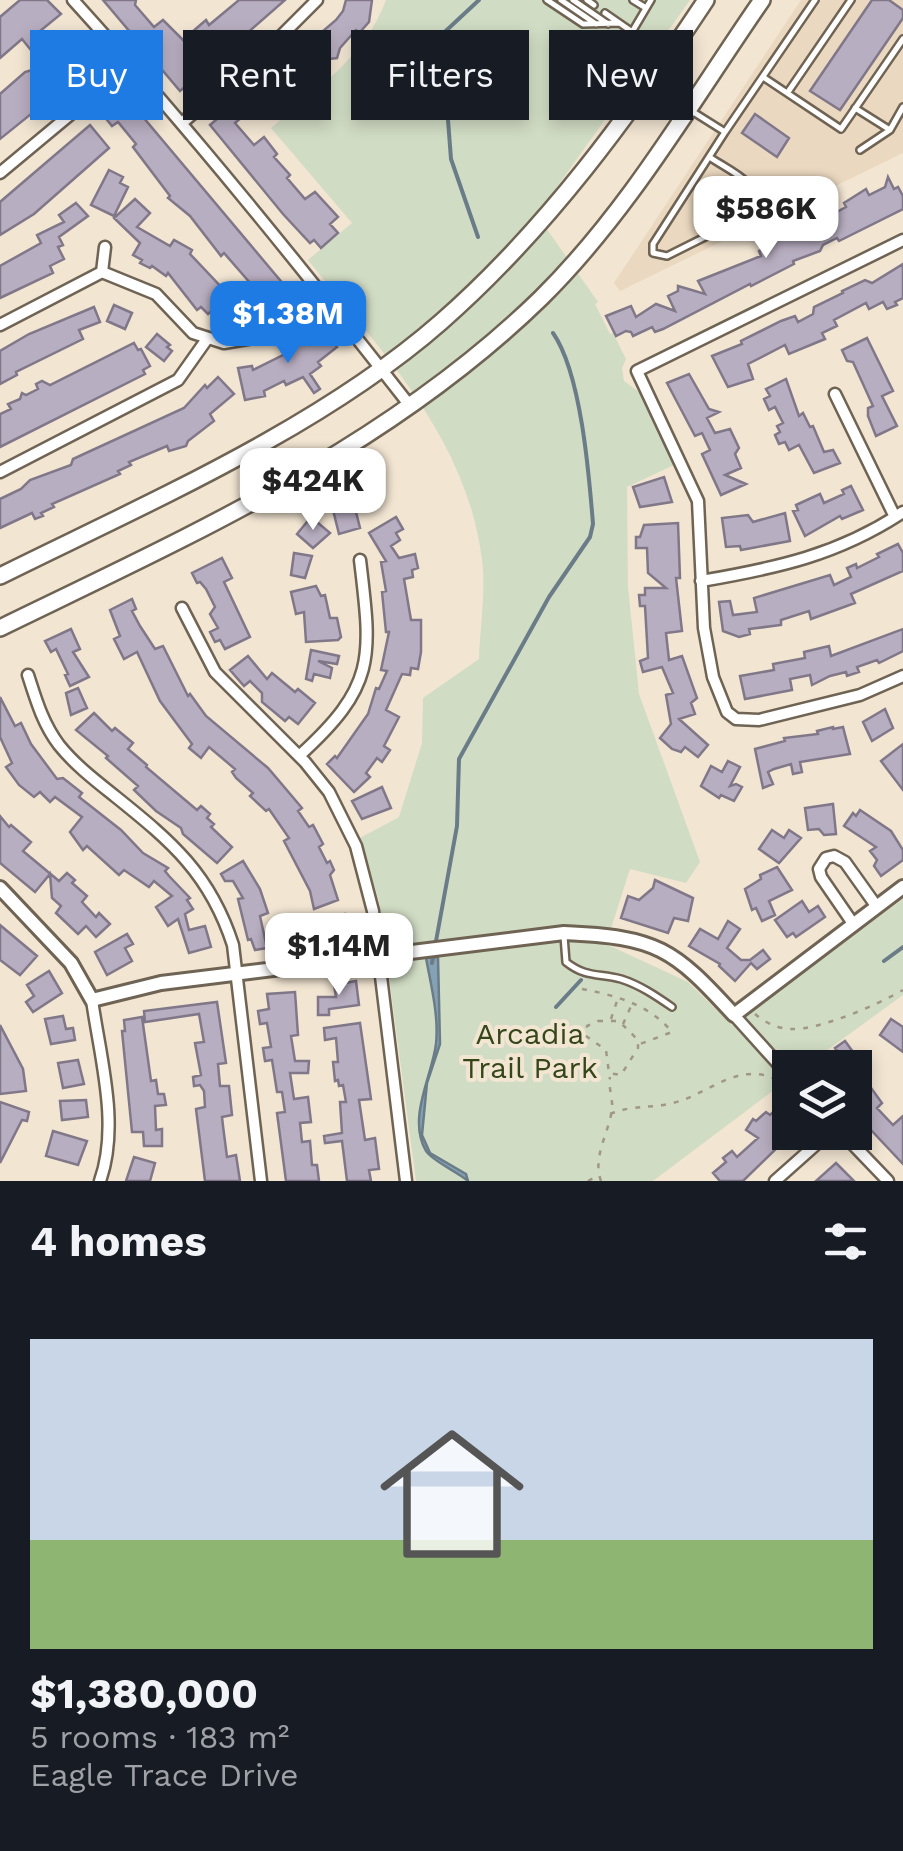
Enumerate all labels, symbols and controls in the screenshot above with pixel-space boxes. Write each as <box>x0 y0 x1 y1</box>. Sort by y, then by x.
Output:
chip: Buy <box>30 30 163 120</box>
chip: Rent <box>183 30 331 120</box>
chip: Filters <box>351 30 529 120</box>
chip: New <box>549 30 693 120</box>
pin: $586K <box>696 176 836 261</box>
text: $586K <box>715 189 817 227</box>
pin: $1.38M <box>207 281 369 366</box>
text: $1.38M <box>232 294 344 332</box>
pin: $424K <box>243 448 383 533</box>
text: $424K <box>262 461 364 499</box>
pin: $1.14M <box>258 913 420 998</box>
text: $1.14M <box>287 926 391 964</box>
park label: Arcadia Trail Park <box>462 1016 598 1085</box>
map controls <box>772 1050 872 1150</box>
button: layers <box>772 1050 872 1150</box>
icon: filters <box>818 1214 873 1269</box>
text: 4 homes <box>30 1217 207 1266</box>
icon: home <box>362 1404 542 1584</box>
text: $1,380,000 <box>30 1669 258 1718</box>
text: 5 rooms · 183 m² <box>30 1718 290 1756</box>
text: Eagle Trace Drive <box>30 1756 299 1794</box>

